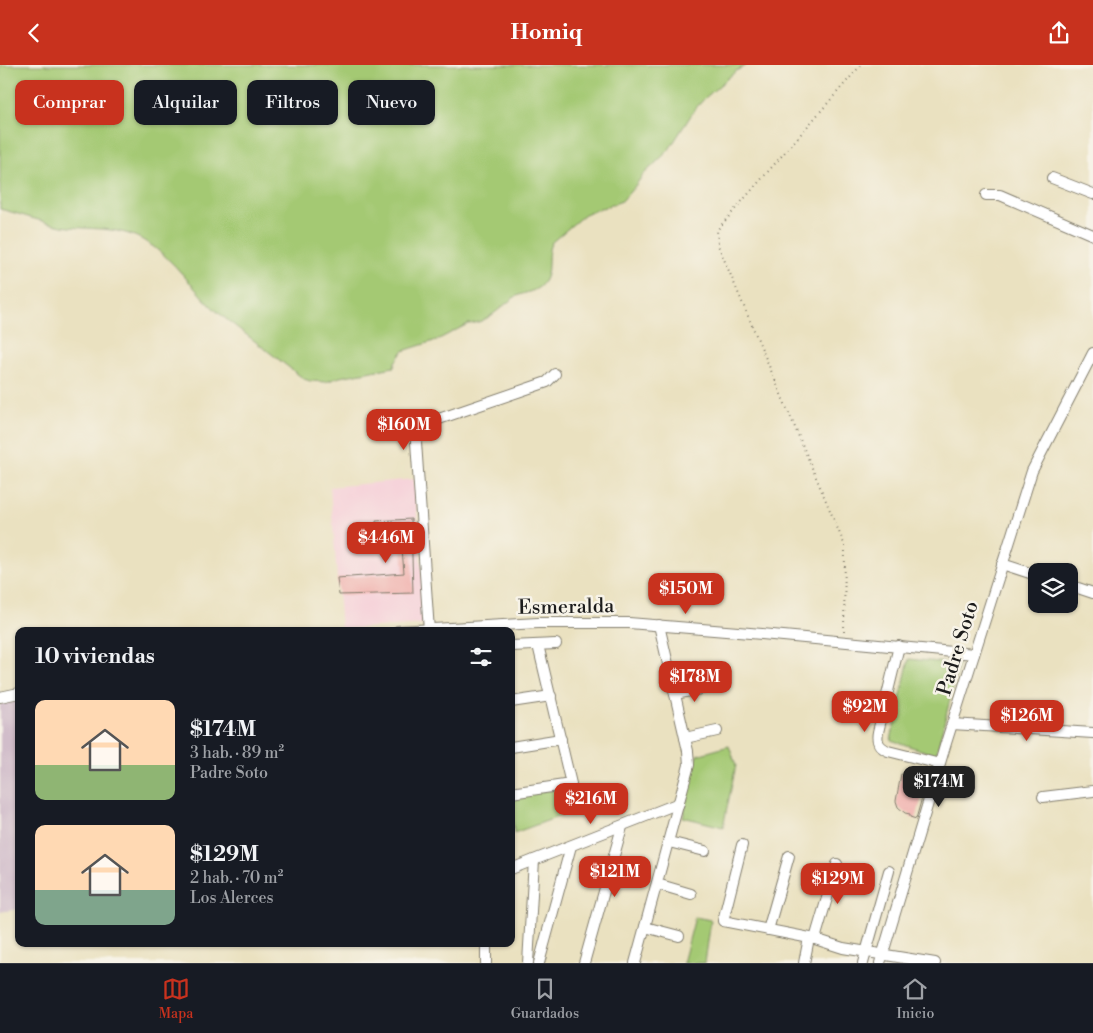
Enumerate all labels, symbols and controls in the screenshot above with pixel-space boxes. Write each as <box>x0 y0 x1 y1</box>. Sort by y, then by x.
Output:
icon: back <box>20 19 48 47</box>
text: Homiq <box>511 19 582 46</box>
icon: share <box>1045 19 1073 47</box>
chip: Comprar <box>15 80 124 125</box>
chip: Alquilar <box>134 80 237 125</box>
chip: Filtros <box>247 80 338 125</box>
chip: Nuevo <box>348 80 435 125</box>
pin: $160M <box>369 409 439 451</box>
text: $160M <box>377 415 431 435</box>
pin: $446M <box>351 521 421 564</box>
text: $446M <box>358 528 414 548</box>
map controls <box>1028 563 1078 613</box>
button: layers <box>1028 563 1078 613</box>
pin: $150M <box>651 573 721 615</box>
text: $150M <box>659 579 713 599</box>
street label: Esmeralda <box>518 594 615 621</box>
street label: Padre Soto <box>932 598 985 699</box>
icon: filters <box>467 643 495 671</box>
text: 10 viviendas <box>35 644 155 670</box>
pin: $178M <box>660 661 730 703</box>
text: $178M <box>670 667 720 687</box>
pin: $92M <box>835 691 895 733</box>
text: $92M <box>843 697 887 717</box>
pin: $126M <box>992 699 1062 742</box>
text: $126M <box>1001 706 1053 726</box>
text: $174M <box>190 717 256 743</box>
icon: home <box>75 720 135 780</box>
text: 3 hab. · 89 m² <box>190 743 284 763</box>
text: Padre Soto <box>190 763 268 783</box>
pin: $174M <box>904 765 974 808</box>
text: $174M <box>914 772 964 792</box>
pin: $216M <box>556 783 626 825</box>
text: $216M <box>565 789 617 809</box>
text: $129M <box>190 842 259 868</box>
icon: home <box>75 845 135 905</box>
pin: $121M <box>580 855 650 898</box>
text: $121M <box>590 862 640 882</box>
pin: $129M <box>803 863 873 905</box>
text: 2 hab. · 70 m² <box>190 868 283 888</box>
text: $129M <box>812 869 864 889</box>
text: Los Alerces <box>190 888 274 908</box>
tab: Mapa <box>159 975 193 1023</box>
tab: Guardados <box>511 975 579 1023</box>
tab: Inicio <box>896 975 934 1023</box>

